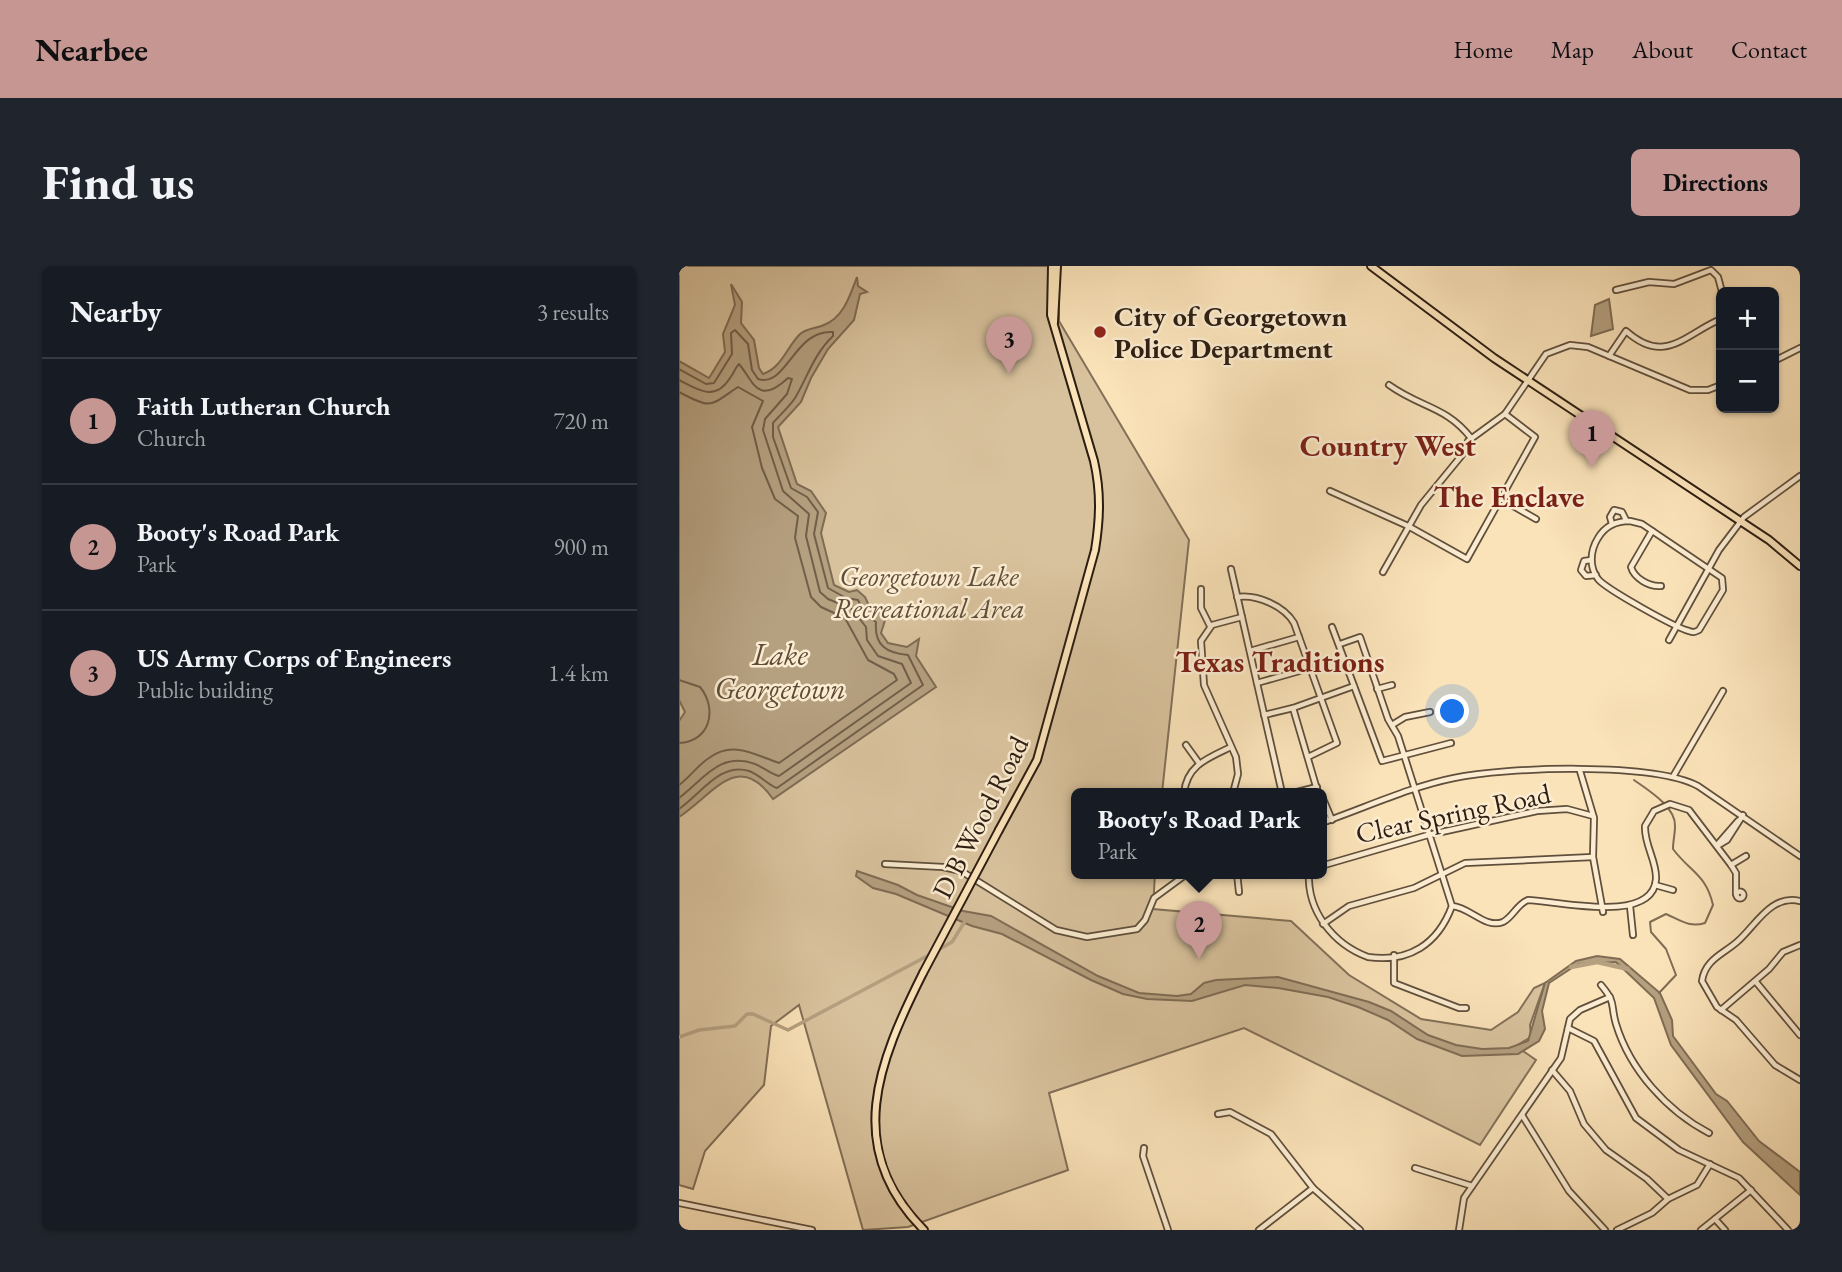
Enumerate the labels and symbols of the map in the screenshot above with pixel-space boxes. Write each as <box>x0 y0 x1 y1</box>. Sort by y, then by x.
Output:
place label: City of Georgetown Police Department <box>1114 298 1348 366</box>
pin: 3 <box>986 316 1032 374</box>
marker: City of Georgetown Police Department <box>1092 324 1108 340</box>
pin: 1 <box>1569 410 1615 468</box>
district label: Country West <box>1300 426 1477 465</box>
district label: The Enclave <box>1433 477 1585 516</box>
park label: Georgetown Lake Recreational Area <box>833 558 1025 626</box>
water label: Lake Georgetown <box>715 635 845 708</box>
district label: Texas Traditions <box>1175 642 1385 681</box>
your location <box>1435 694 1469 728</box>
street label: D B Wood Road <box>924 729 1037 904</box>
street label: Clear Spring Road <box>1352 775 1555 851</box>
pin: 2 <box>1176 901 1222 959</box>

